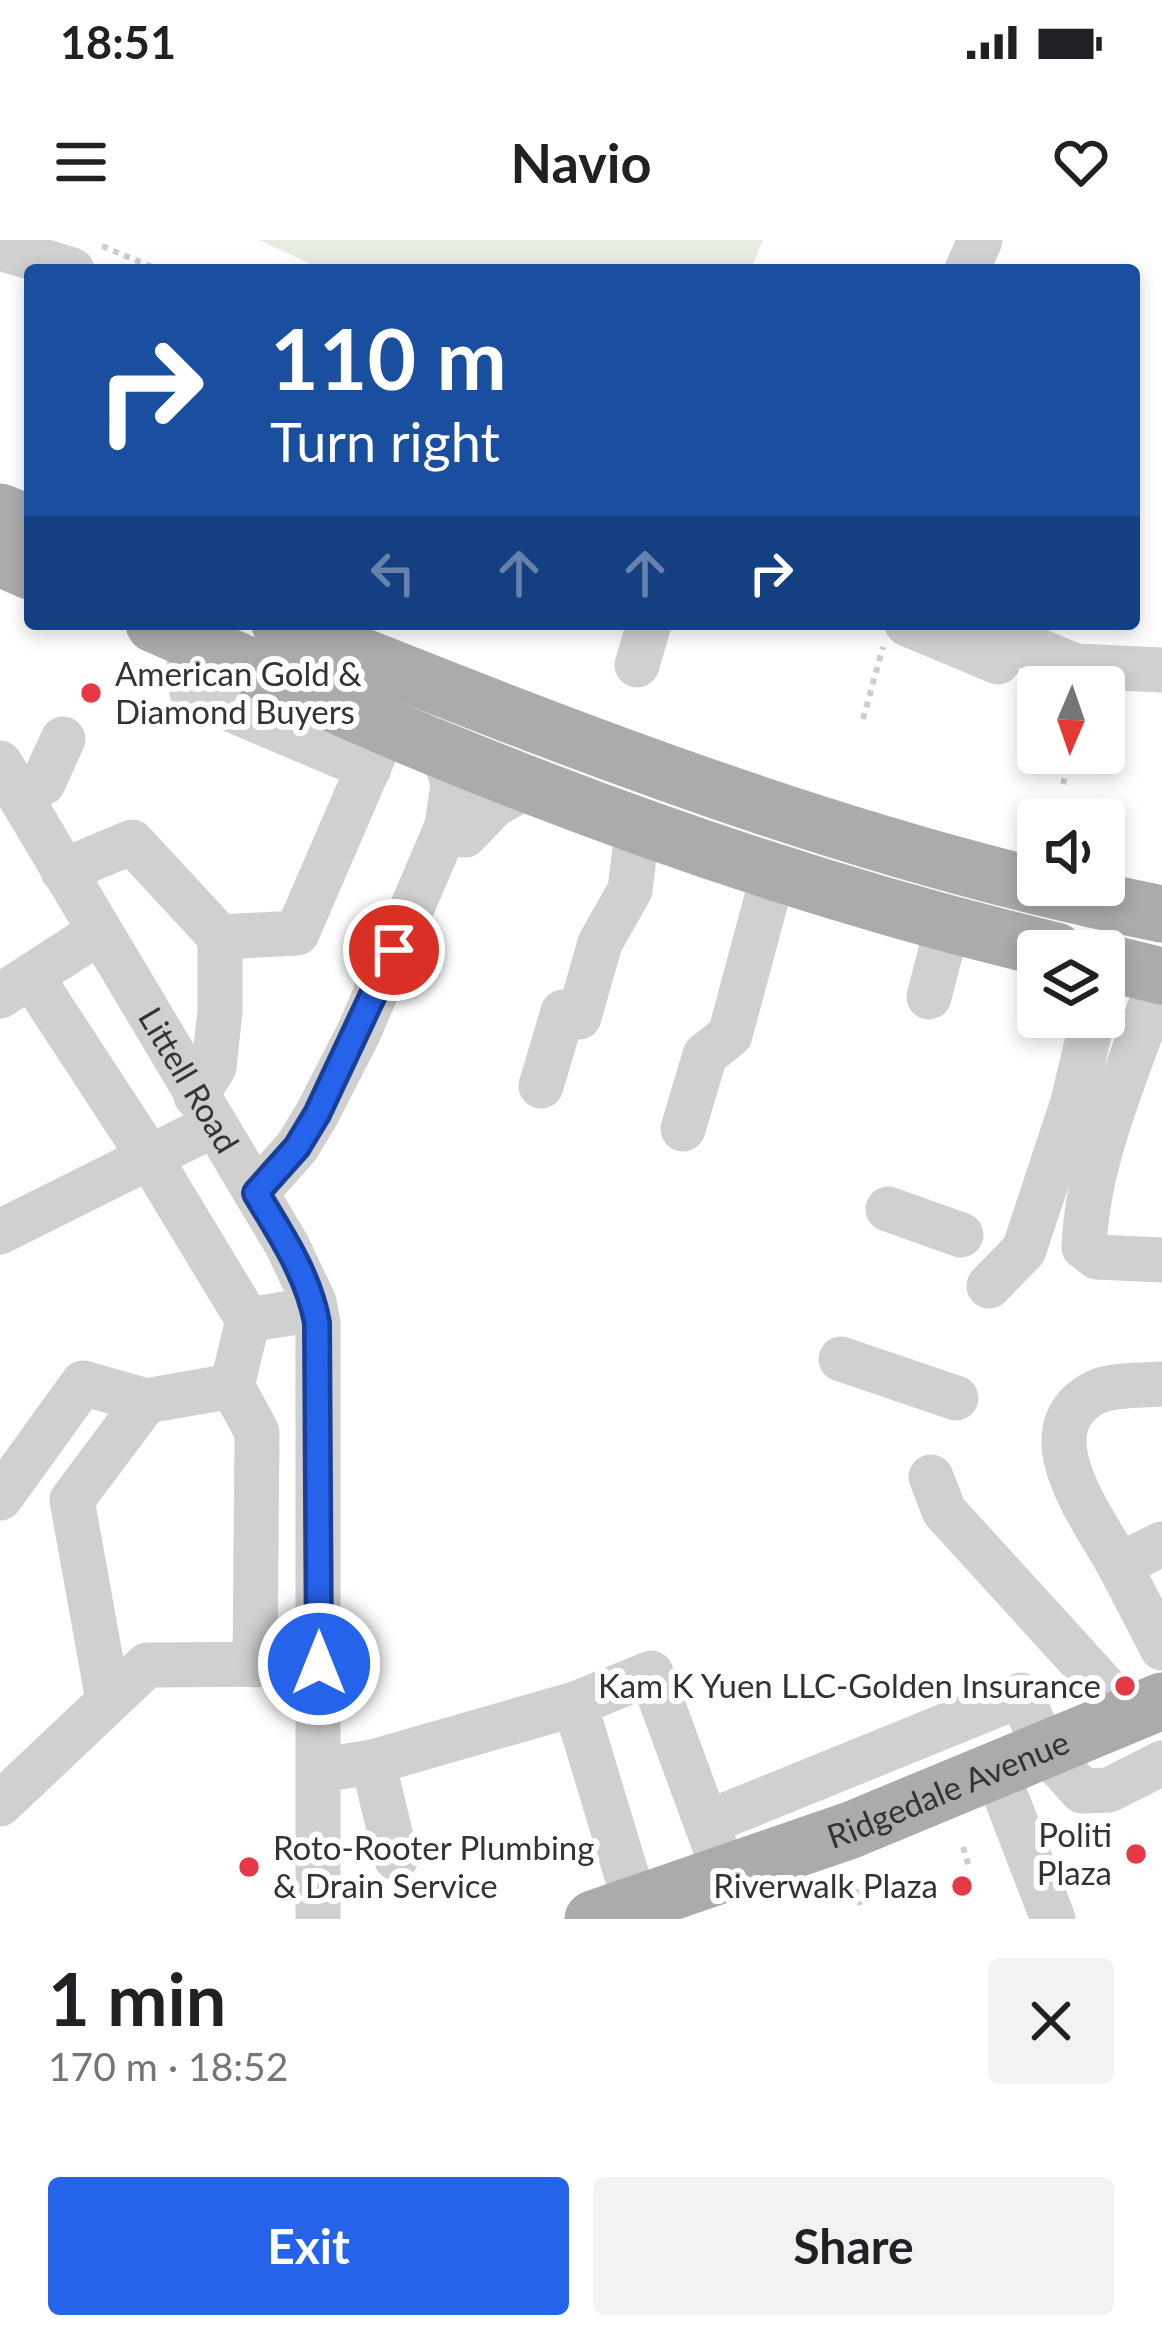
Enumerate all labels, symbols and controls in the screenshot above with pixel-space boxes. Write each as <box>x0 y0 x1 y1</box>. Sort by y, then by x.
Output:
text: 18:51 <box>60 15 176 69</box>
icon: menu <box>48 129 114 195</box>
icon: heart <box>1048 129 1114 195</box>
text: Navio <box>511 130 651 195</box>
text: 110 m <box>270 307 507 408</box>
icon: right <box>72 312 228 468</box>
text: Turn right <box>270 409 500 474</box>
icon: left <box>360 540 426 606</box>
icon: ahead <box>486 540 552 606</box>
icon: ahead <box>612 540 678 606</box>
icon: right <box>738 540 804 606</box>
place label: American Gold & Diamond Buyers <box>115 653 362 731</box>
north arrow <box>1017 666 1125 774</box>
map controls <box>1017 666 1125 1038</box>
marker: American Gold & Diamond Buyers <box>78 680 104 706</box>
button: sound <box>1017 798 1125 906</box>
pin <box>343 899 445 1001</box>
icon: arrive <box>361 917 427 983</box>
button: layers <box>1017 930 1125 1038</box>
street label: Littell Road <box>131 1000 248 1159</box>
position arrow <box>256 1601 382 1727</box>
place label: Kam K Yuen LLC-Golden Insurance <box>598 1665 1101 1705</box>
marker: Kam K Yuen LLC-Golden Insurance <box>1112 1673 1138 1699</box>
street label: Ridgedale Avenue <box>822 1721 1074 1856</box>
place label: Politi Plaza <box>1037 1814 1112 1892</box>
place label: Roto-Rooter Plumbing & Drain Service <box>273 1827 594 1905</box>
marker: Politi Plaza <box>1123 1841 1149 1867</box>
marker: Roto-Rooter Plumbing & Drain Service <box>236 1854 262 1880</box>
place label: Riverwalk Plaza <box>713 1865 938 1905</box>
marker: Riverwalk Plaza <box>949 1873 975 1899</box>
text: 1 min <box>48 1955 226 2041</box>
button: close <box>988 1958 1114 2084</box>
text: 170 m · 18:52 <box>48 2043 288 2089</box>
button: Exit <box>48 2177 569 2315</box>
button: Share <box>593 2177 1114 2315</box>

